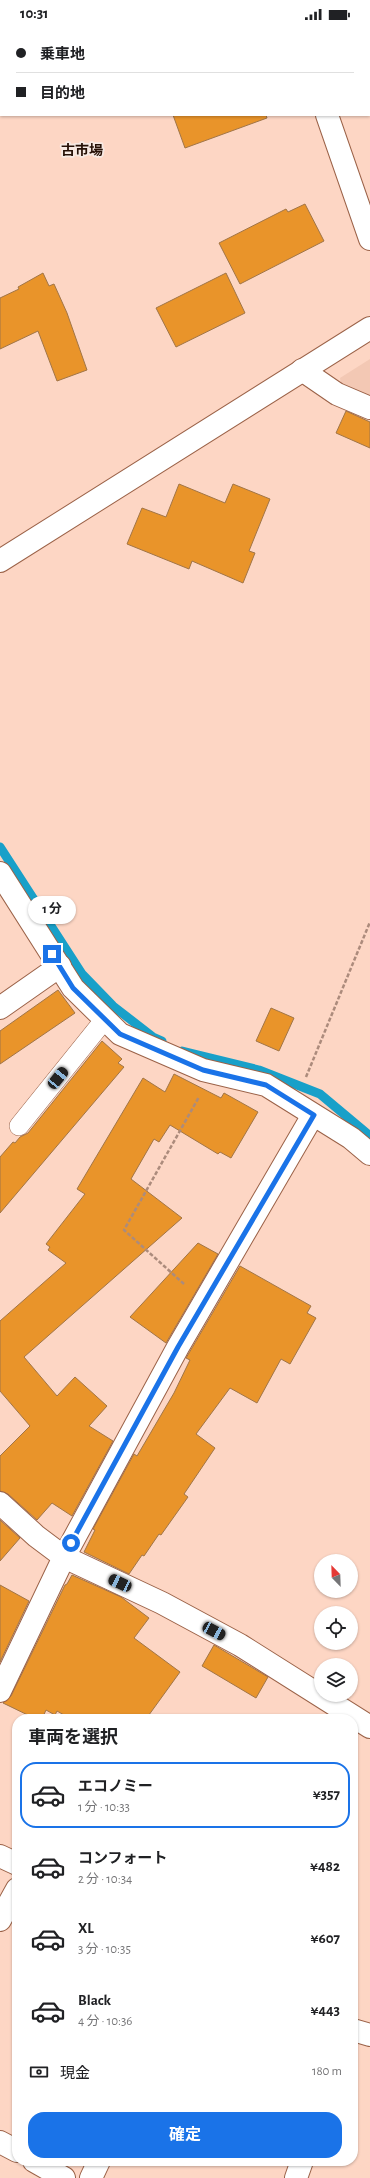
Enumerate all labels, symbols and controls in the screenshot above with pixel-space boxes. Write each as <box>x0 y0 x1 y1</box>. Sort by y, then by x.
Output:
text: 10:31 <box>20 6 49 21</box>
text: 乗車地 <box>40 47 85 62</box>
text: 目的地 <box>40 86 85 101</box>
district label: 古市場 <box>61 143 103 158</box>
callout: 1 分 <box>28 896 76 924</box>
text: 1 分 <box>42 903 62 916</box>
route end <box>43 945 61 963</box>
car <box>46 1065 70 1091</box>
route start <box>62 1534 80 1552</box>
north arrow <box>314 1554 358 1598</box>
map controls <box>314 1554 358 1702</box>
car <box>107 1572 133 1594</box>
button: locate <box>314 1606 358 1650</box>
car <box>201 1620 227 1642</box>
button: layers <box>314 1658 358 1702</box>
text: 車両を選択 <box>28 1729 118 1747</box>
icon: car <box>30 1777 66 1813</box>
text: エコノミー <box>78 1779 153 1794</box>
text: ¥357 <box>313 1787 340 1802</box>
text: 1 分 · 10:33 <box>78 1801 130 1814</box>
icon: car <box>30 1849 66 1885</box>
text: コンフォート <box>78 1851 168 1866</box>
text: ¥482 <box>310 1859 340 1874</box>
text: 2 分 · 10:34 <box>78 1873 132 1886</box>
icon: car <box>30 1921 66 1957</box>
text: XL <box>78 1921 94 1936</box>
text: ¥607 <box>311 1931 340 1946</box>
text: 3 分 · 10:35 <box>78 1943 131 1956</box>
icon: car <box>30 1993 66 2029</box>
text: Black <box>78 1993 111 2008</box>
text: ¥443 <box>311 2003 340 2018</box>
text: 4 分 · 10:36 <box>78 2015 132 2028</box>
icon: cash <box>28 2061 50 2083</box>
text: 180 m <box>312 2065 342 2078</box>
text: 現金 <box>60 2066 90 2081</box>
button: 確定 <box>28 2112 342 2158</box>

